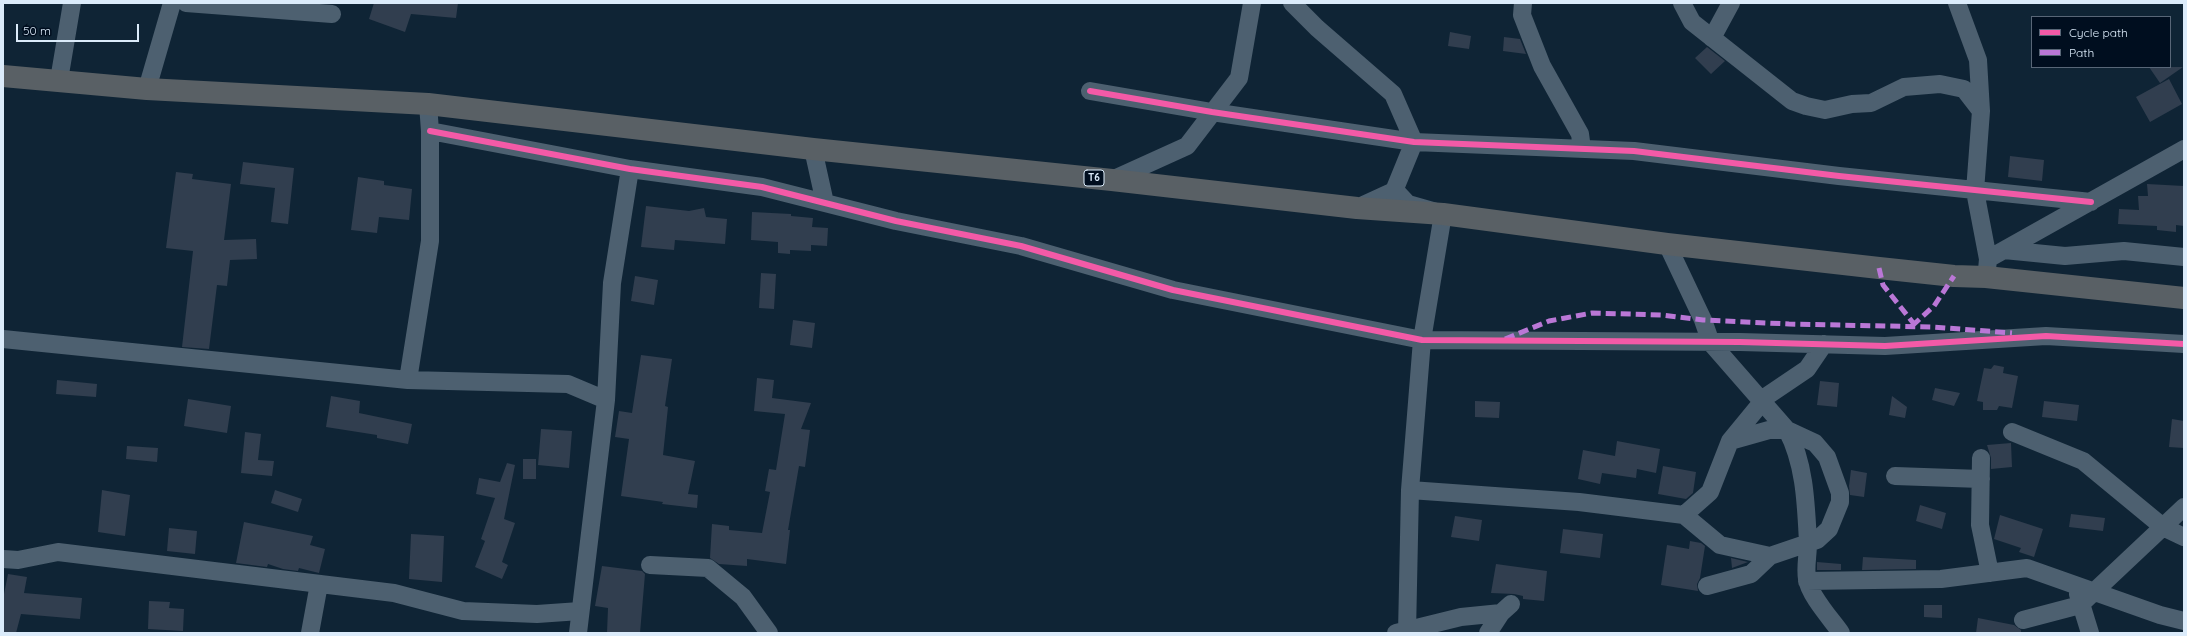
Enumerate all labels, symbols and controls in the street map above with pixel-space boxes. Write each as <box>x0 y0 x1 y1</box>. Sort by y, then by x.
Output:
scale bar <box>18 16 141 42</box>
legend <box>2031 16 2171 68</box>
text: 50 m <box>23 23 51 38</box>
text: Cycle path <box>2069 25 2128 40</box>
text: Path <box>2069 45 2094 60</box>
road number: T6 <box>1084 170 1104 186</box>

